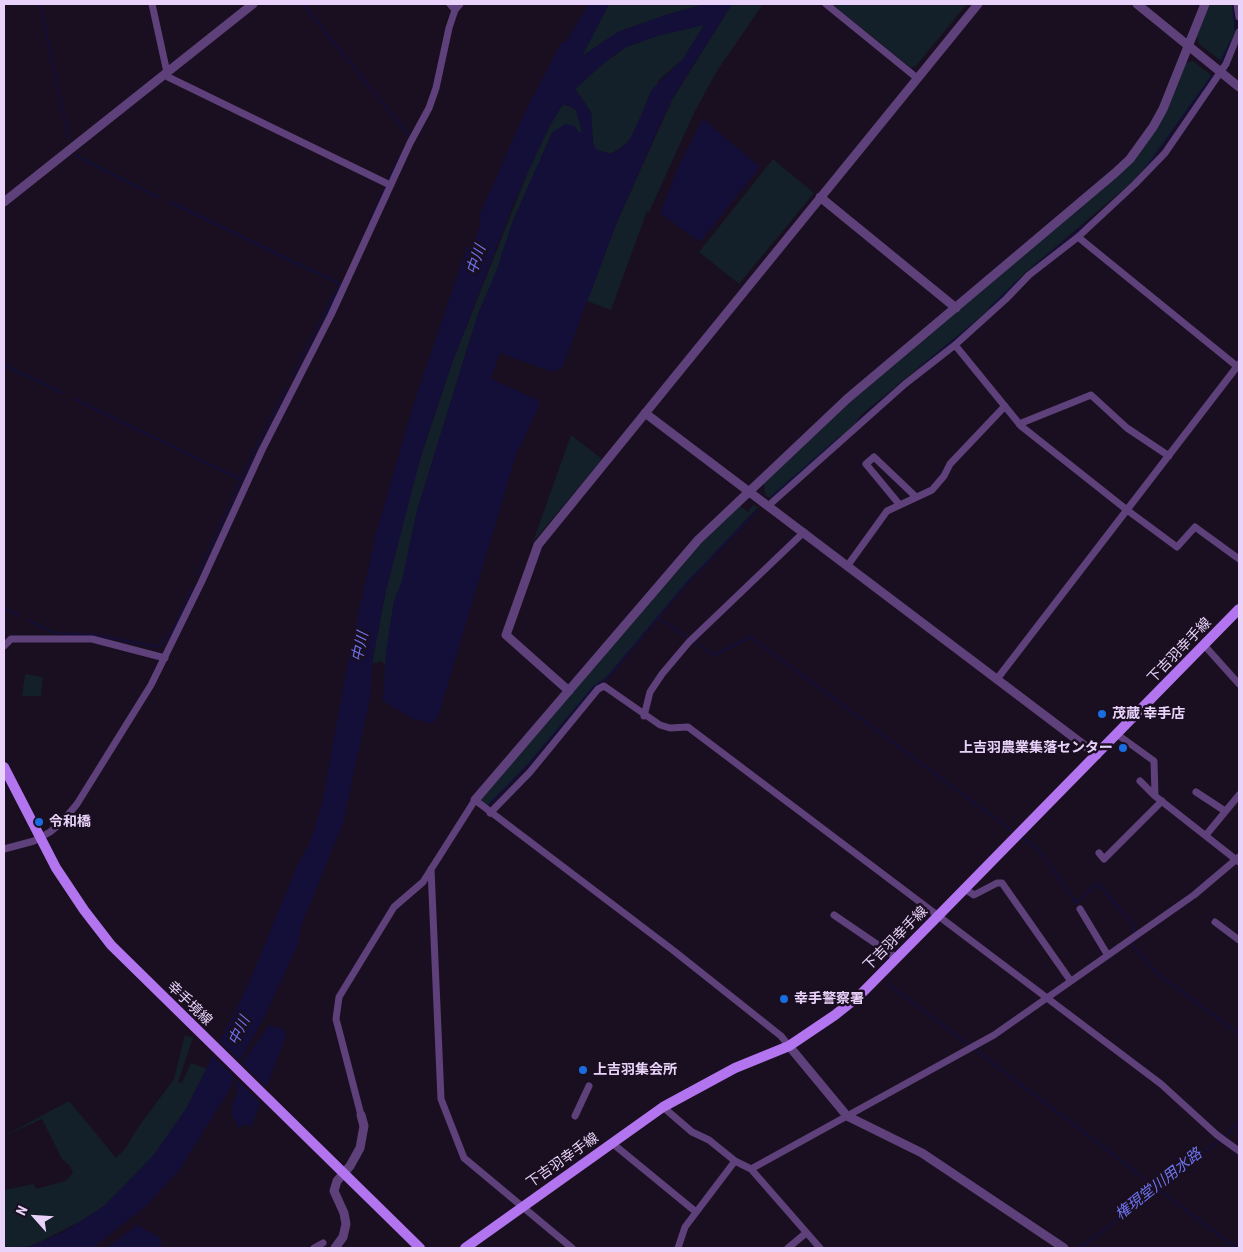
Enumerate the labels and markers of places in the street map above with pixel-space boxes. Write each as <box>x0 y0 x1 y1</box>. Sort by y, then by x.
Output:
place label: 茂蔵 幸手店 <box>1112 706 1185 722</box>
marker: 茂蔵 幸手店 <box>1096 708 1108 720</box>
place label: 上吉羽農業集落センター <box>959 740 1113 756</box>
marker: 上吉羽農業集落センター <box>1117 742 1129 754</box>
place label: 令和橋 <box>49 814 91 830</box>
marker: 令和橋 <box>33 816 45 828</box>
place label: 幸手警察署 <box>794 991 864 1007</box>
marker: 幸手警察署 <box>778 993 790 1005</box>
place label: 上吉羽集会所 <box>593 1062 677 1078</box>
marker: 上吉羽集会所 <box>577 1064 589 1076</box>

